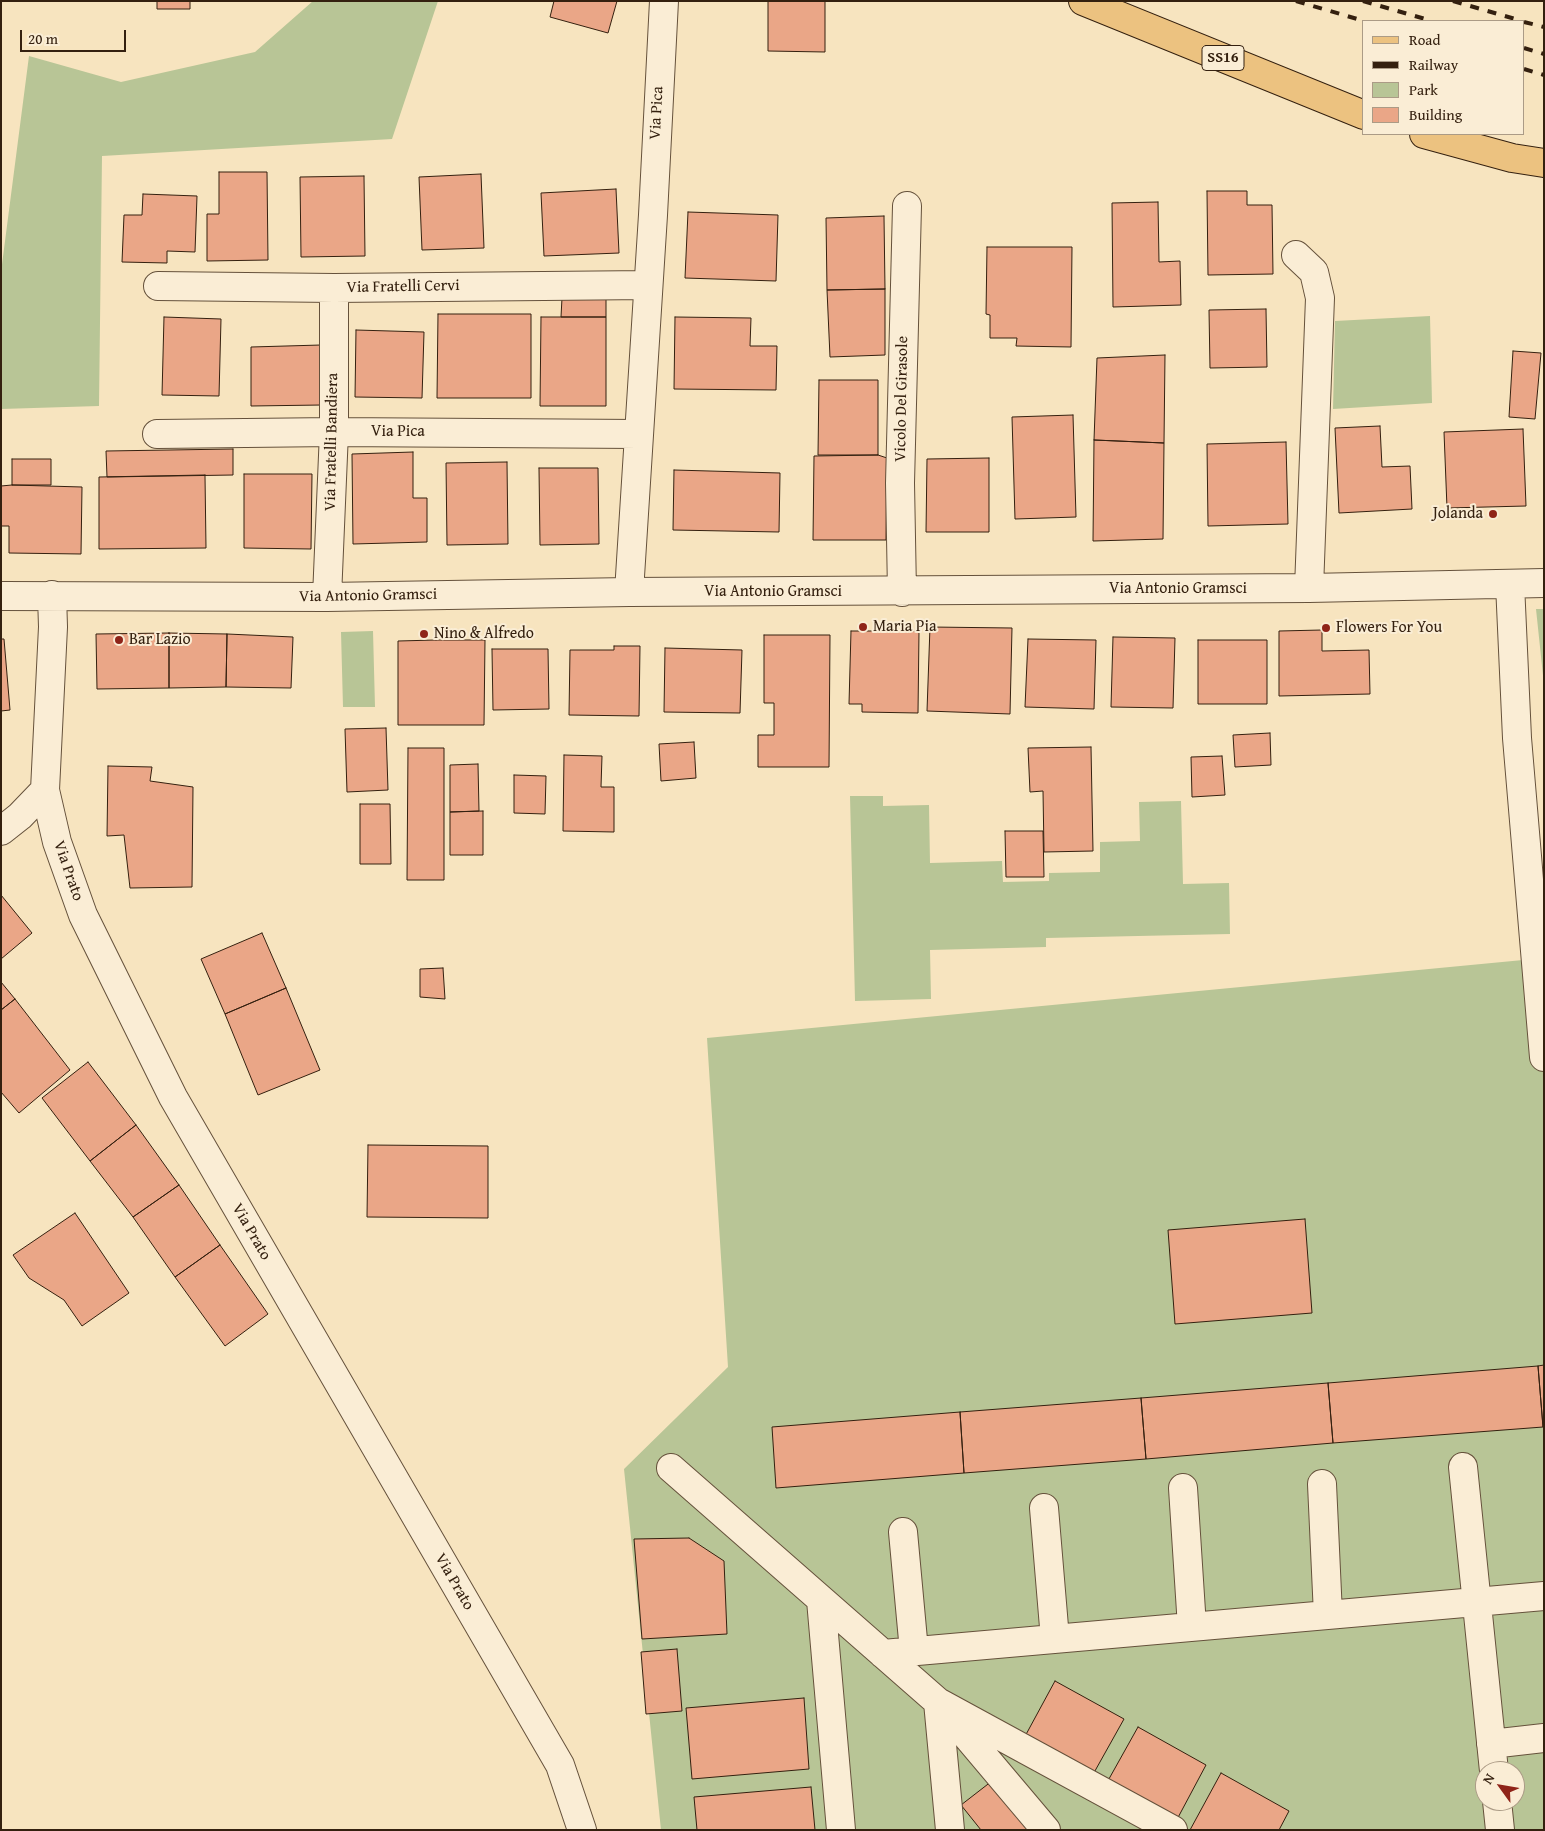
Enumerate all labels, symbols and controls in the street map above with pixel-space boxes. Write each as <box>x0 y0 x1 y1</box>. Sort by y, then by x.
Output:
scale bar <box>22 20 129 52</box>
legend <box>1362 20 1525 135</box>
text: 20 m <box>28 28 58 49</box>
text: Road <box>1409 29 1440 50</box>
road number: SS16 <box>1202 46 1244 70</box>
text: Railway <box>1409 54 1458 75</box>
text: Park <box>1409 79 1438 100</box>
street label: Via Pica <box>646 86 668 140</box>
text: Building <box>1409 104 1462 125</box>
street label: Via Fratelli Cervi <box>346 276 460 298</box>
street label: Vicolo Del Girasole <box>891 336 913 462</box>
street label: Via Fratelli Bandiera <box>321 373 343 511</box>
street label: Via Pica <box>371 422 425 442</box>
place label: Jolanda <box>1433 504 1483 524</box>
marker: Jolanda <box>1487 508 1499 520</box>
street label: Via Antonio Gramsci <box>1109 579 1247 599</box>
street label: Via Antonio Gramsci <box>704 582 842 602</box>
street label: Via Antonio Gramsci <box>299 585 437 607</box>
place label: Maria Pia <box>873 617 937 637</box>
place label: Flowers For You <box>1336 618 1442 638</box>
marker: Maria Pia <box>857 621 869 633</box>
marker: Flowers For You <box>1320 622 1332 634</box>
place label: Nino & Alfredo <box>434 624 534 644</box>
marker: Nino & Alfredo <box>418 628 430 640</box>
place label: Bar Lazio <box>129 630 191 650</box>
marker: Bar Lazio <box>113 634 125 646</box>
street label: Via Prato <box>49 838 87 904</box>
street label: Via Prato <box>227 1200 275 1264</box>
street label: Via Prato <box>430 1550 478 1614</box>
north arrow <box>1475 1761 1525 1811</box>
text: N <box>1477 1769 1499 1788</box>

